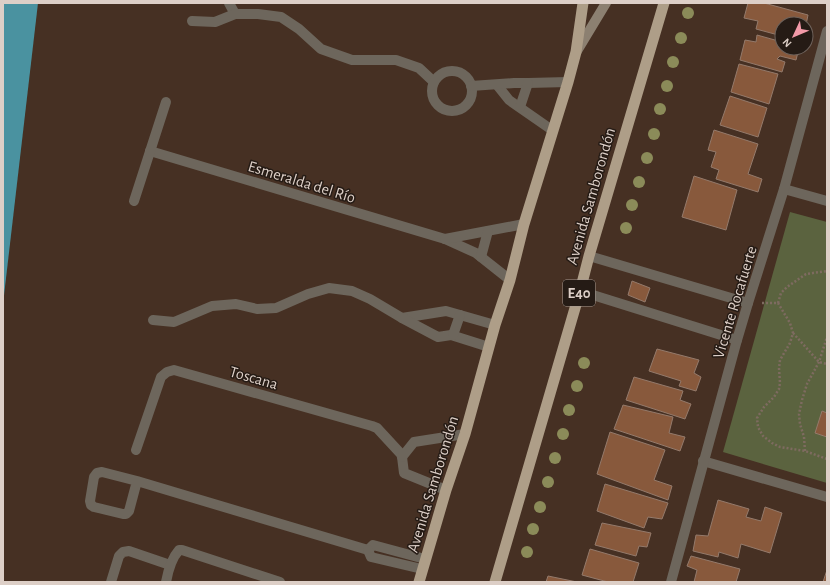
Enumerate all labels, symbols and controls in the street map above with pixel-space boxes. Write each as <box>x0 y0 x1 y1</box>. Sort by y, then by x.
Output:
north arrow <box>774 16 814 56</box>
text: N <box>781 36 794 49</box>
street label: Avenida Samborondón <box>564 126 618 267</box>
street label: Esmeralda del Río <box>246 158 357 206</box>
street label: Vicente Rocafuerte <box>710 244 760 360</box>
road number: E40 <box>563 280 595 306</box>
street label: Toscana <box>228 363 280 392</box>
street label: Avenida Samborondón <box>405 414 461 554</box>

